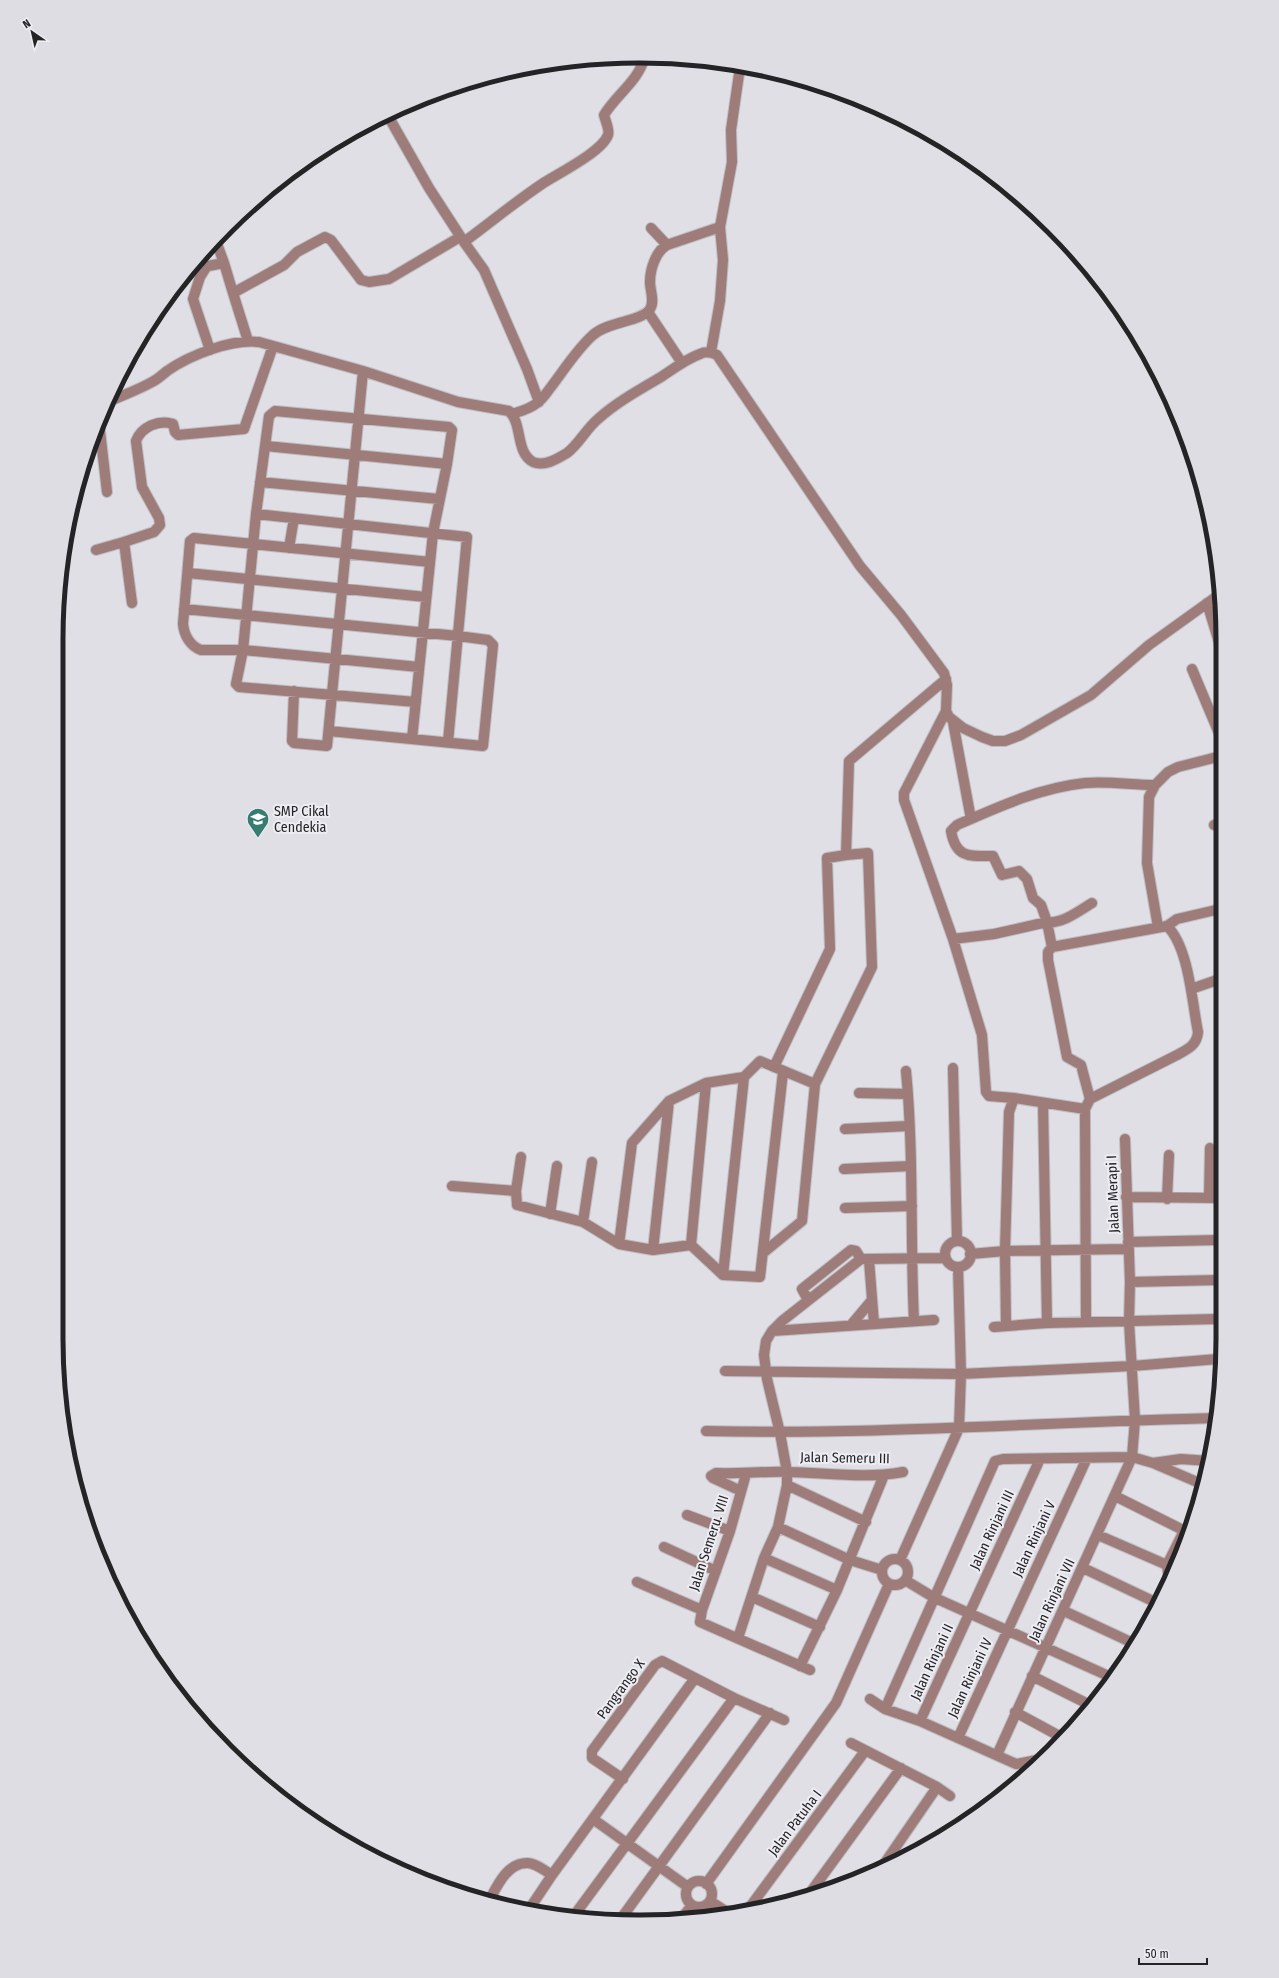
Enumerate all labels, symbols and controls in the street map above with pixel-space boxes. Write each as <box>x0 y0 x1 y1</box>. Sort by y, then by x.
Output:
north arrow <box>12 12 52 52</box>
text: N <box>20 17 33 31</box>
place label: SMP Cikal Cendekia <box>274 803 329 836</box>
school or university icon: SMP Cikal Cendekia <box>245 806 271 839</box>
street label: Jalan Merapi I <box>1103 1155 1123 1233</box>
street label: Jalan Semeru III <box>800 1449 890 1467</box>
street label: Jalan Rinjani III <box>966 1488 1018 1572</box>
street label: Jalan Semeru. VIII <box>685 1493 733 1593</box>
street label: Jalan Rinjani V <box>1009 1497 1059 1580</box>
street label: Jalan Rinjani VII <box>1025 1556 1079 1644</box>
street label: Jalan Rinjani II <box>907 1621 957 1703</box>
street label: Jalan Rinjani IV <box>944 1635 996 1720</box>
street label: Pangrango X <box>594 1656 649 1722</box>
street label: Jalan Patuha I <box>765 1787 825 1859</box>
scale bar <box>1139 1940 1207 1966</box>
text: 50 m <box>1145 1947 1169 1961</box>

